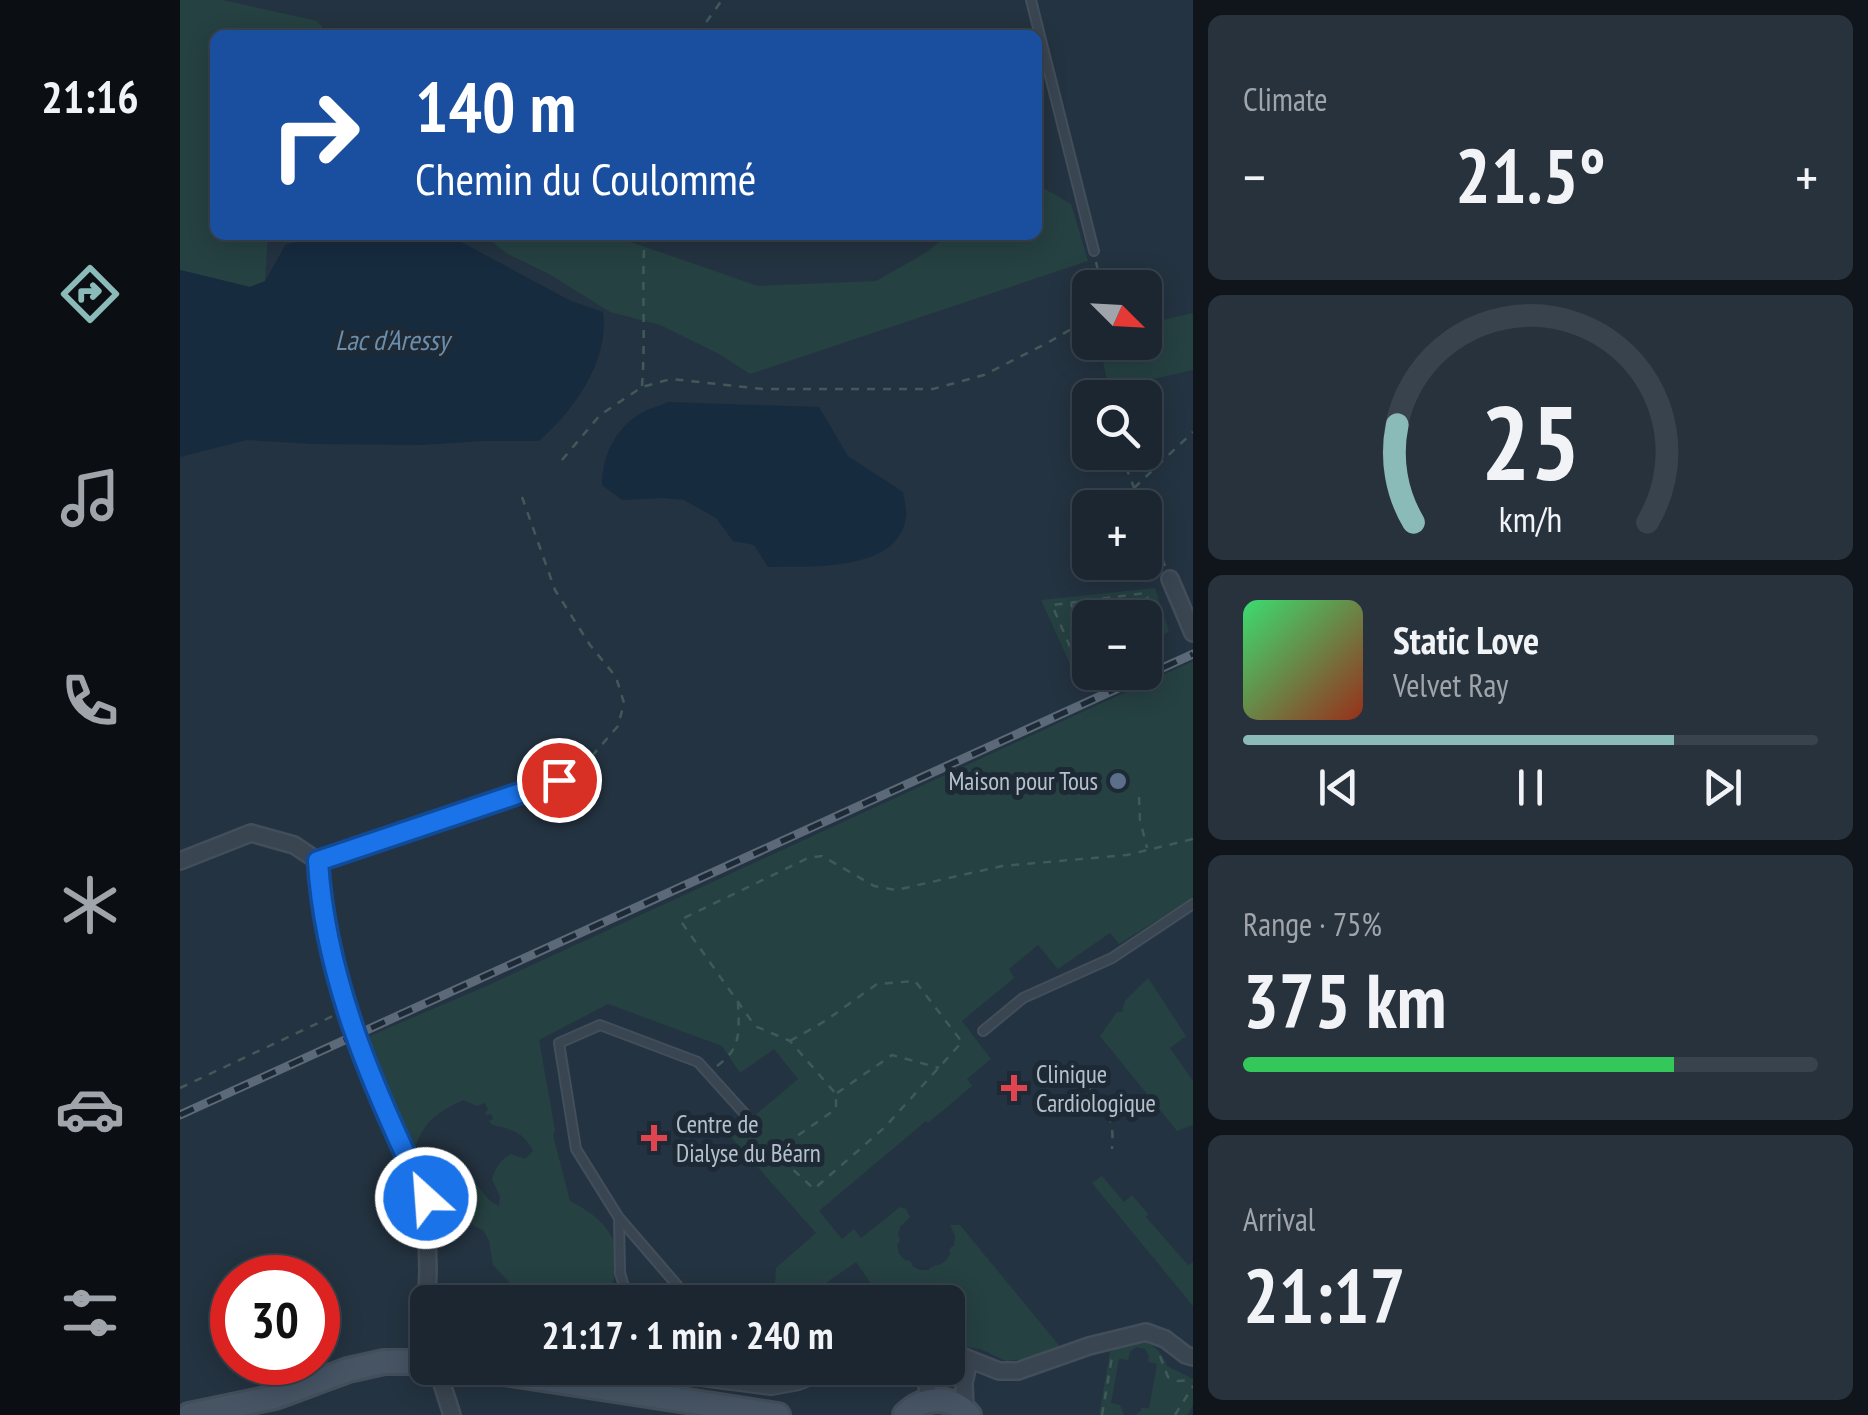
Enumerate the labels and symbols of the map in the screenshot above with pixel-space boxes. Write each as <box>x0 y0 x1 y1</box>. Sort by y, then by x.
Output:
north arrow <box>1072 270 1162 360</box>
water label: Lac d'Aressy <box>335 321 453 358</box>
pin <box>517 738 602 823</box>
place label: Maison pour Tous <box>948 765 1098 797</box>
marker: Maison pour Tous <box>1107 770 1129 792</box>
place label: Clinique Cardiologique <box>1036 1058 1156 1119</box>
marker: Clinique Cardiologique <box>1001 1075 1027 1101</box>
place label: Centre de Dialyse du Béarn <box>676 1108 821 1169</box>
marker: Centre de Dialyse du Béarn <box>641 1125 667 1151</box>
position arrow <box>374 1146 478 1250</box>
speed limit sign: 30 <box>210 1255 340 1385</box>

